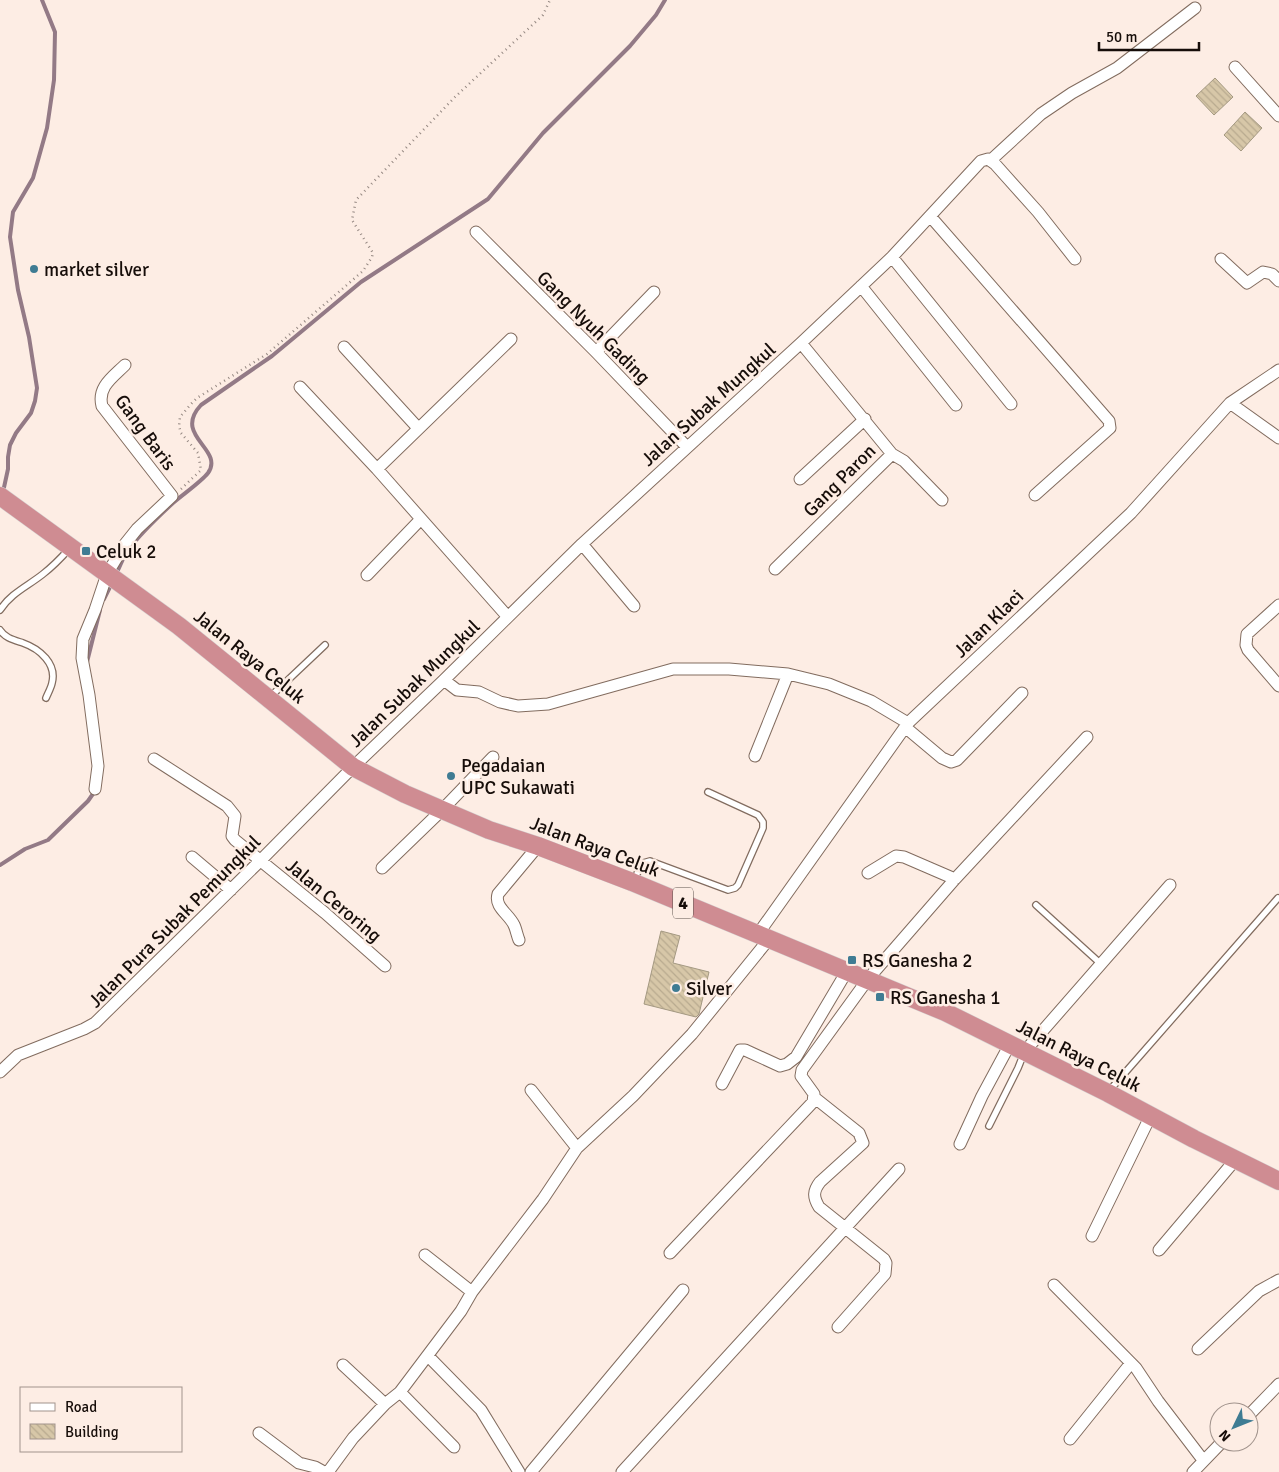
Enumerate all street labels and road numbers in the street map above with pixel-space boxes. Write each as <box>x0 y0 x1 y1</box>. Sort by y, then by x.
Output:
street label: Gang Nyuh Gading <box>532 266 655 389</box>
street label: Jalan Subak Mungkul <box>636 338 781 472</box>
street label: Gang Baris <box>110 390 181 475</box>
street label: Gang Paron <box>798 439 881 522</box>
street label: Jalan Klaci <box>949 584 1029 663</box>
street label: Jalan Raya Celuk <box>189 604 310 709</box>
street label: Jalan Subak Mungkul <box>344 615 485 752</box>
street label: Jalan Raya Celuk <box>527 811 663 883</box>
street label: Jalan Pura Subak Pemungkul <box>83 830 266 1013</box>
street label: Jalan Ceroring <box>281 854 386 948</box>
road number: 4 <box>673 888 693 918</box>
street label: Jalan Raya Celuk <box>1012 1014 1145 1098</box>

